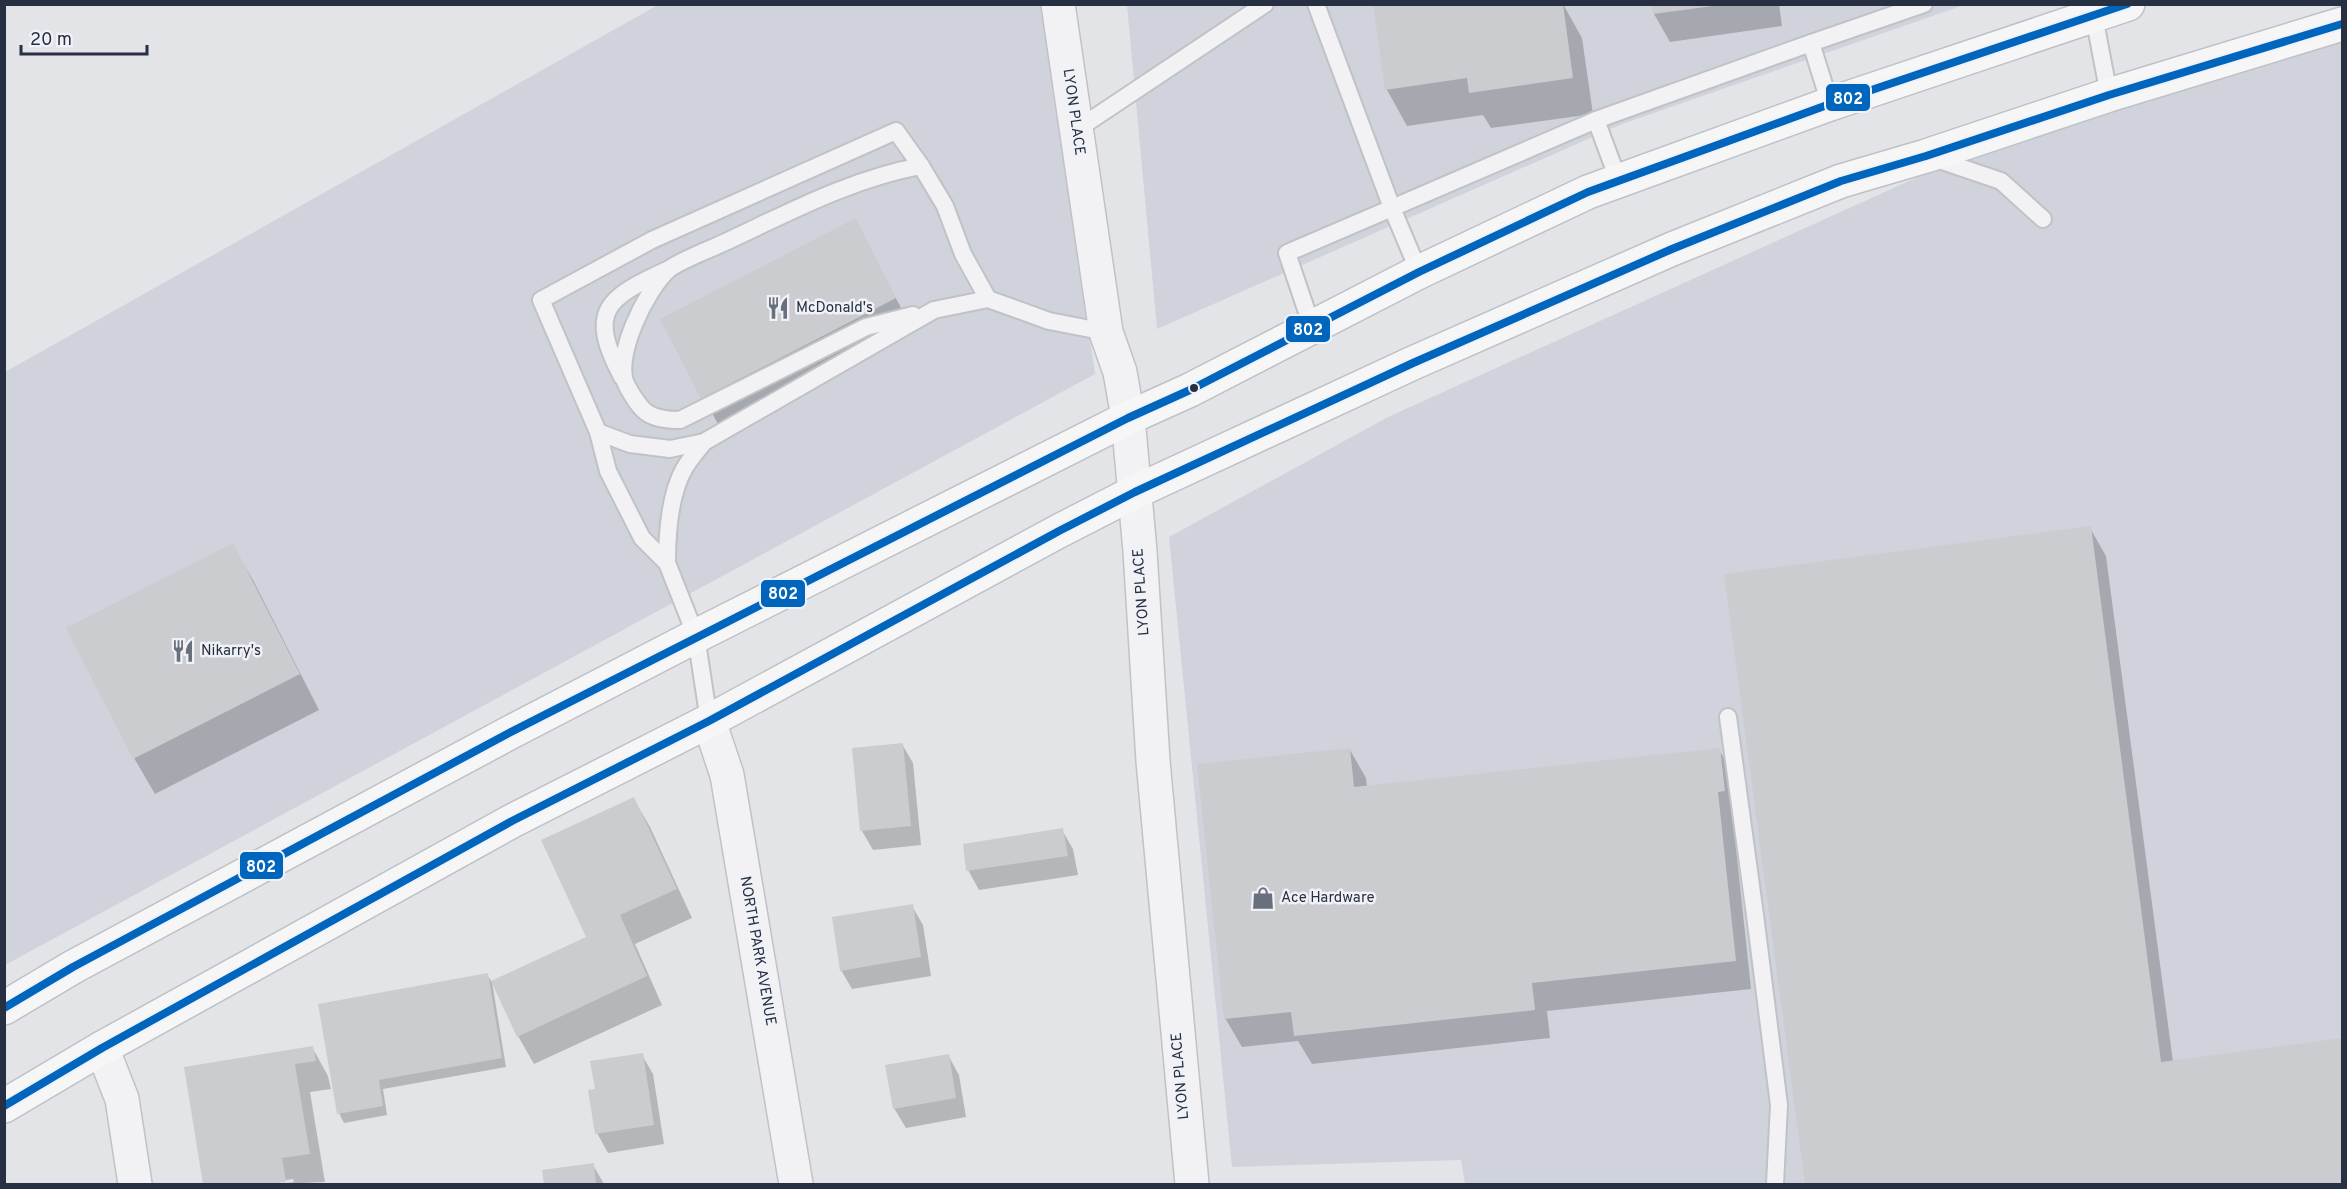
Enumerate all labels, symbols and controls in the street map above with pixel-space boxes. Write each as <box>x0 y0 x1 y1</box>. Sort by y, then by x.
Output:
scale bar <box>21 18 147 56</box>
text: 20 m <box>30 29 72 52</box>
street label: LYON PLACE <box>1057 67 1089 157</box>
line badge: 802 <box>1825 83 1871 112</box>
text: 802 <box>1833 90 1863 110</box>
restaurant icon: McDonald's <box>765 295 791 321</box>
place label: McDonald's <box>796 299 873 318</box>
line badge: 802 <box>1285 315 1331 343</box>
text: 802 <box>1293 321 1323 341</box>
unlabelled marker <box>1188 382 1200 394</box>
street label: LYON PLACE <box>1129 548 1155 636</box>
line badge: 802 <box>760 579 806 608</box>
text: 802 <box>768 585 798 605</box>
restaurant icon: Nikarry's <box>170 638 196 664</box>
place label: Nikarry's <box>201 642 261 661</box>
line badge: 802 <box>239 851 284 880</box>
text: 802 <box>246 858 276 878</box>
street label: NORTH PARK AVENUE <box>734 875 780 1027</box>
shop icon: Ace Hardware <box>1250 885 1276 911</box>
place label: Ace Hardware <box>1281 889 1374 908</box>
street label: LYON PLACE <box>1168 1032 1194 1120</box>

